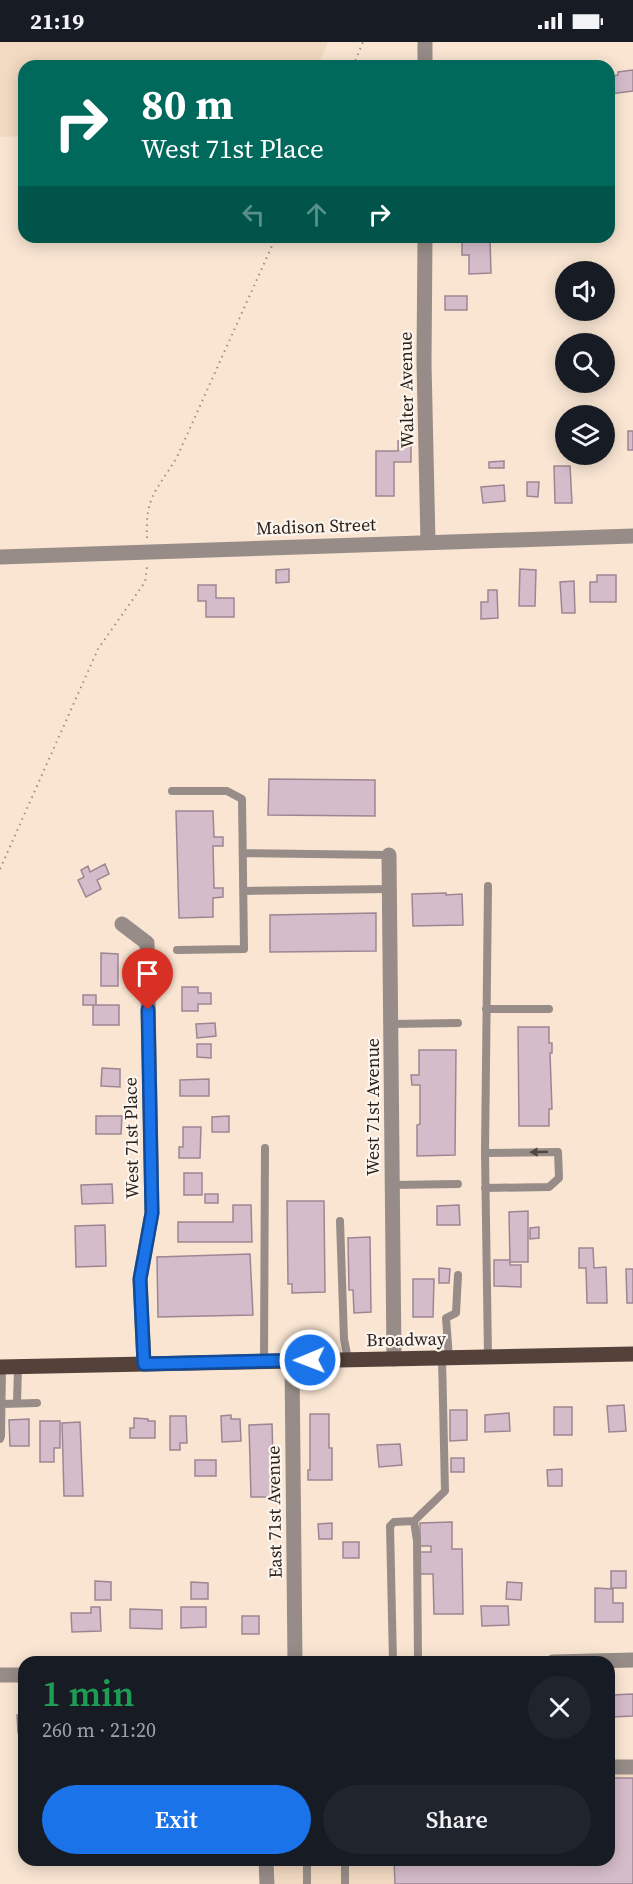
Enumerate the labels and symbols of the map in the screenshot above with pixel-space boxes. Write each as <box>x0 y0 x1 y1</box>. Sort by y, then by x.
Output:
street label: Walter Avenue <box>392 332 420 448</box>
street label: Madison Street <box>256 511 377 541</box>
pin <box>122 948 173 1010</box>
street label: West 71st Avenue <box>360 1038 385 1176</box>
street label: West 71st Place <box>117 1077 145 1199</box>
one-way arrow <box>530 1148 549 1157</box>
street label: Broadway <box>366 1326 447 1352</box>
position arrow <box>278 1328 342 1392</box>
street label: East 71st Avenue <box>260 1445 288 1579</box>

